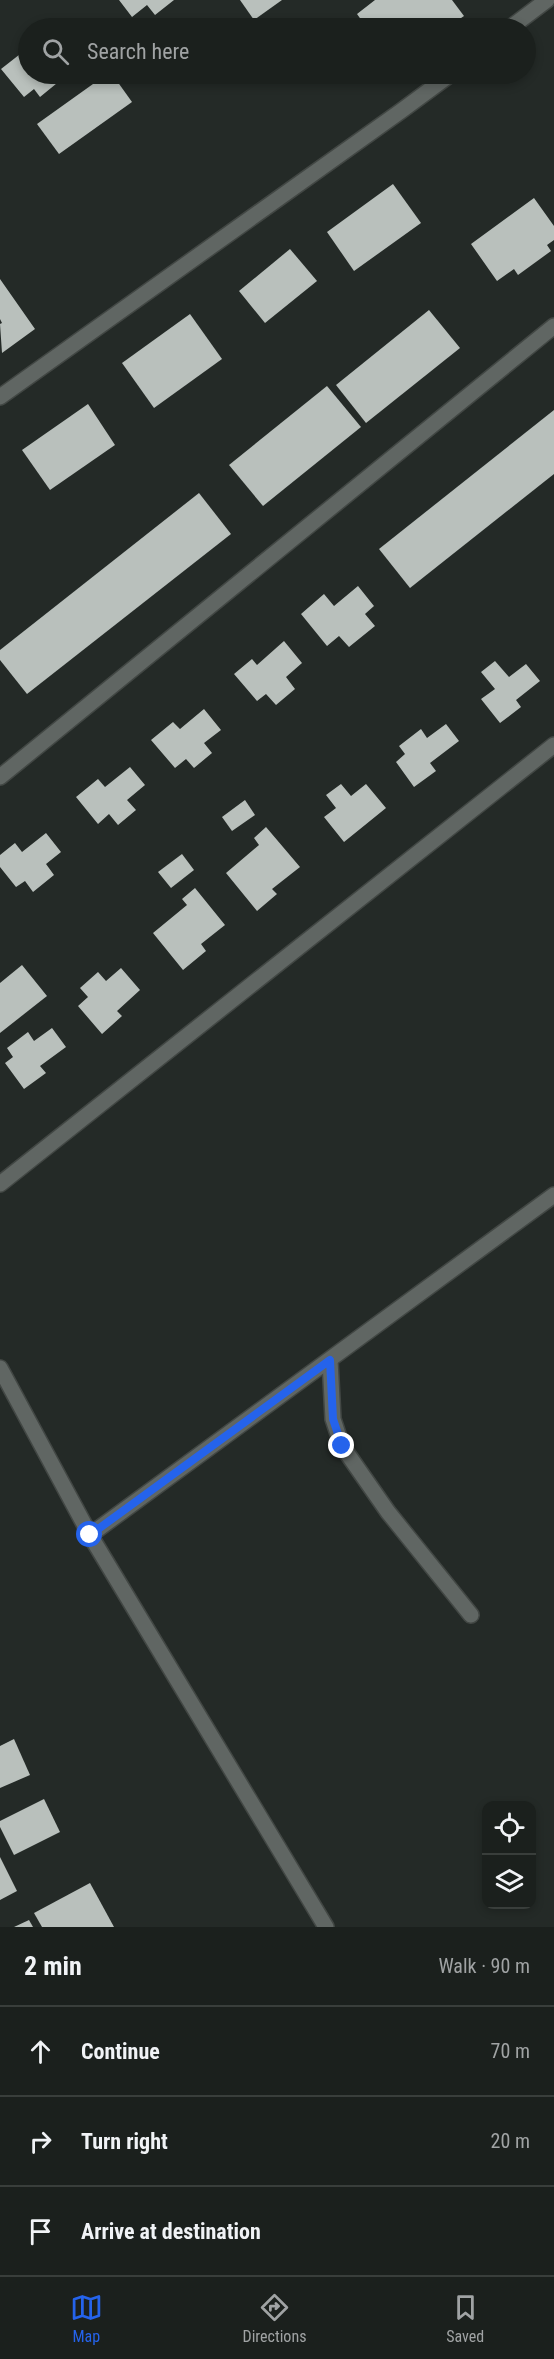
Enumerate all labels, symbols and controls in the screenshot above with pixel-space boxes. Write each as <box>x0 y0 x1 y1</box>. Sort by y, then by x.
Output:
search box <box>18 18 536 84</box>
icon: search <box>39 35 72 68</box>
text: Search here <box>87 39 189 64</box>
route end <box>328 1432 354 1458</box>
route start <box>76 1521 102 1547</box>
map controls <box>482 1801 536 1909</box>
button: locate <box>482 1801 536 1855</box>
button: layers <box>482 1855 536 1909</box>
text: 2 min <box>24 1951 82 1981</box>
text: Walk · 90 m <box>438 1954 530 1978</box>
icon: ahead <box>24 2035 57 2068</box>
text: Continue <box>81 2039 160 2064</box>
text: 70 m <box>491 2039 530 2063</box>
icon: right <box>24 2125 57 2158</box>
text: Turn right <box>81 2129 168 2154</box>
text: 20 m <box>491 2129 530 2153</box>
icon: arrive <box>24 2215 57 2248</box>
text: Arrive at destination <box>81 2219 261 2244</box>
tab: Map <box>70 2291 103 2346</box>
tab: Directions <box>243 2291 306 2346</box>
tab: Saved <box>446 2291 484 2346</box>

